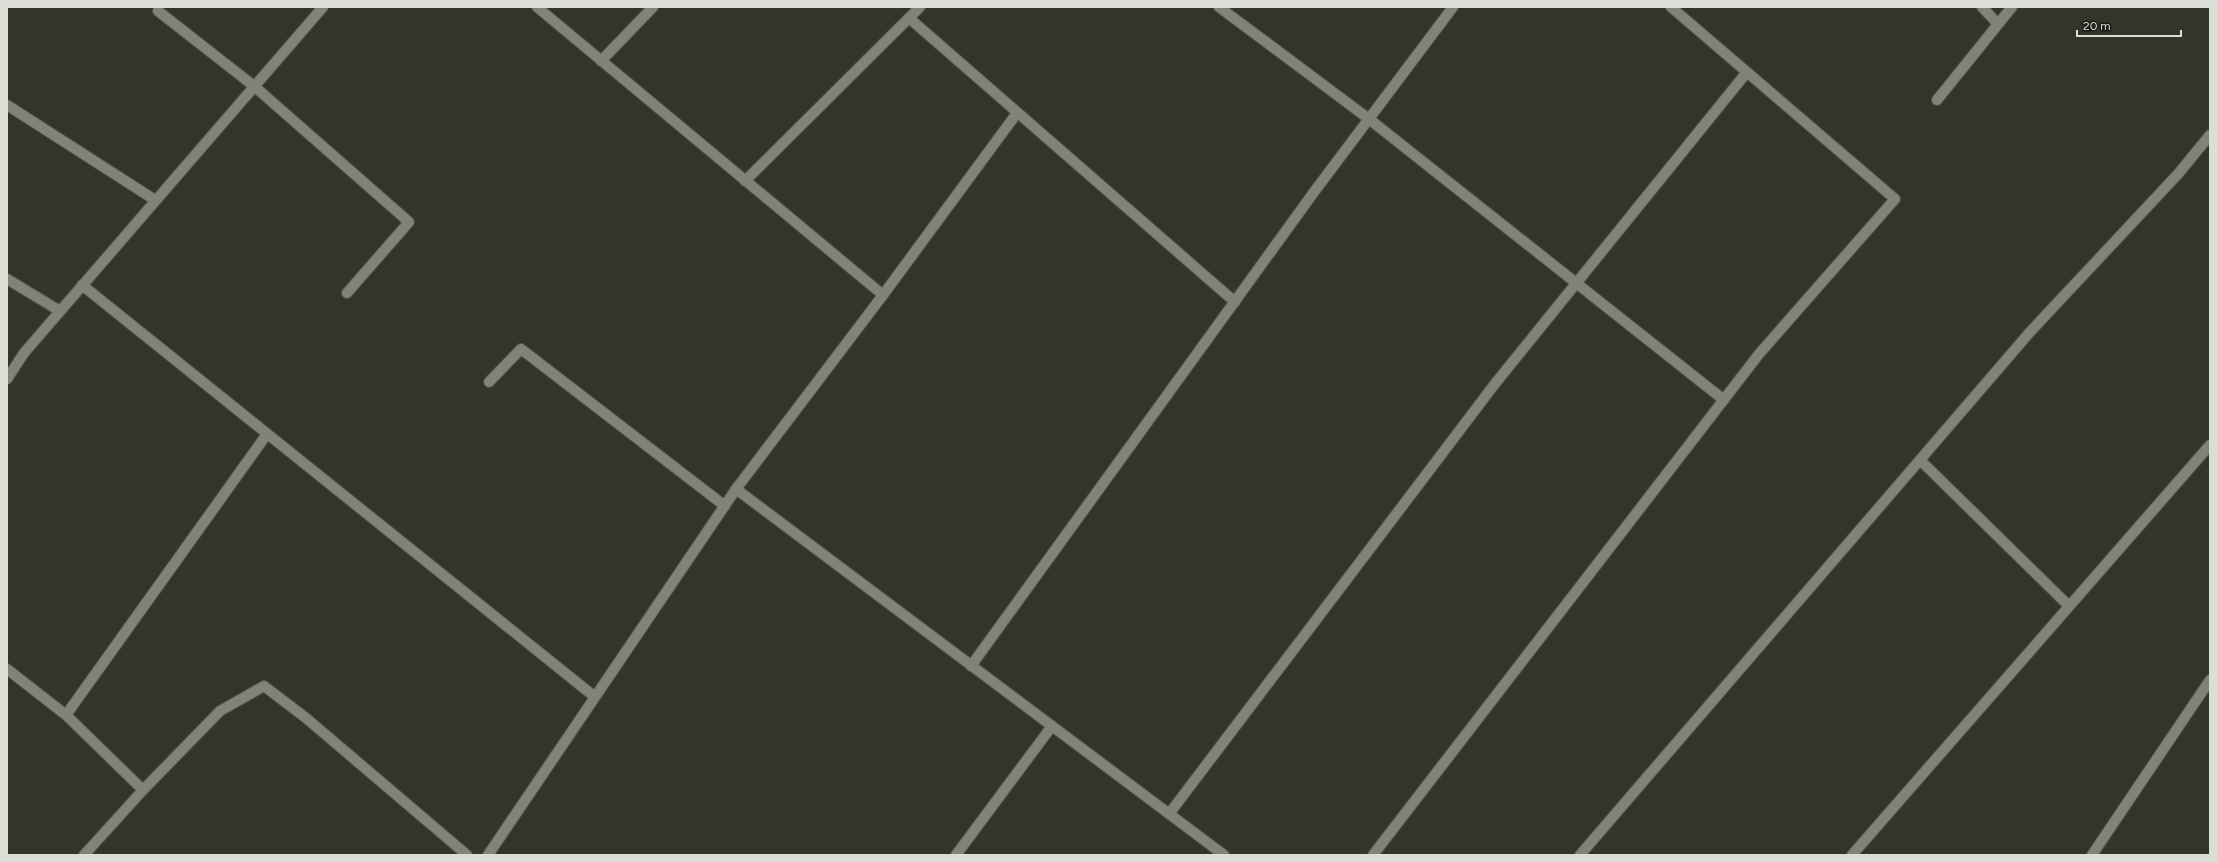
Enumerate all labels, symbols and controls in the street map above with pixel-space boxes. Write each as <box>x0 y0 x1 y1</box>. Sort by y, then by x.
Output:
scale bar <box>2077 12 2181 38</box>
text: 20 m <box>2083 19 2111 33</box>

